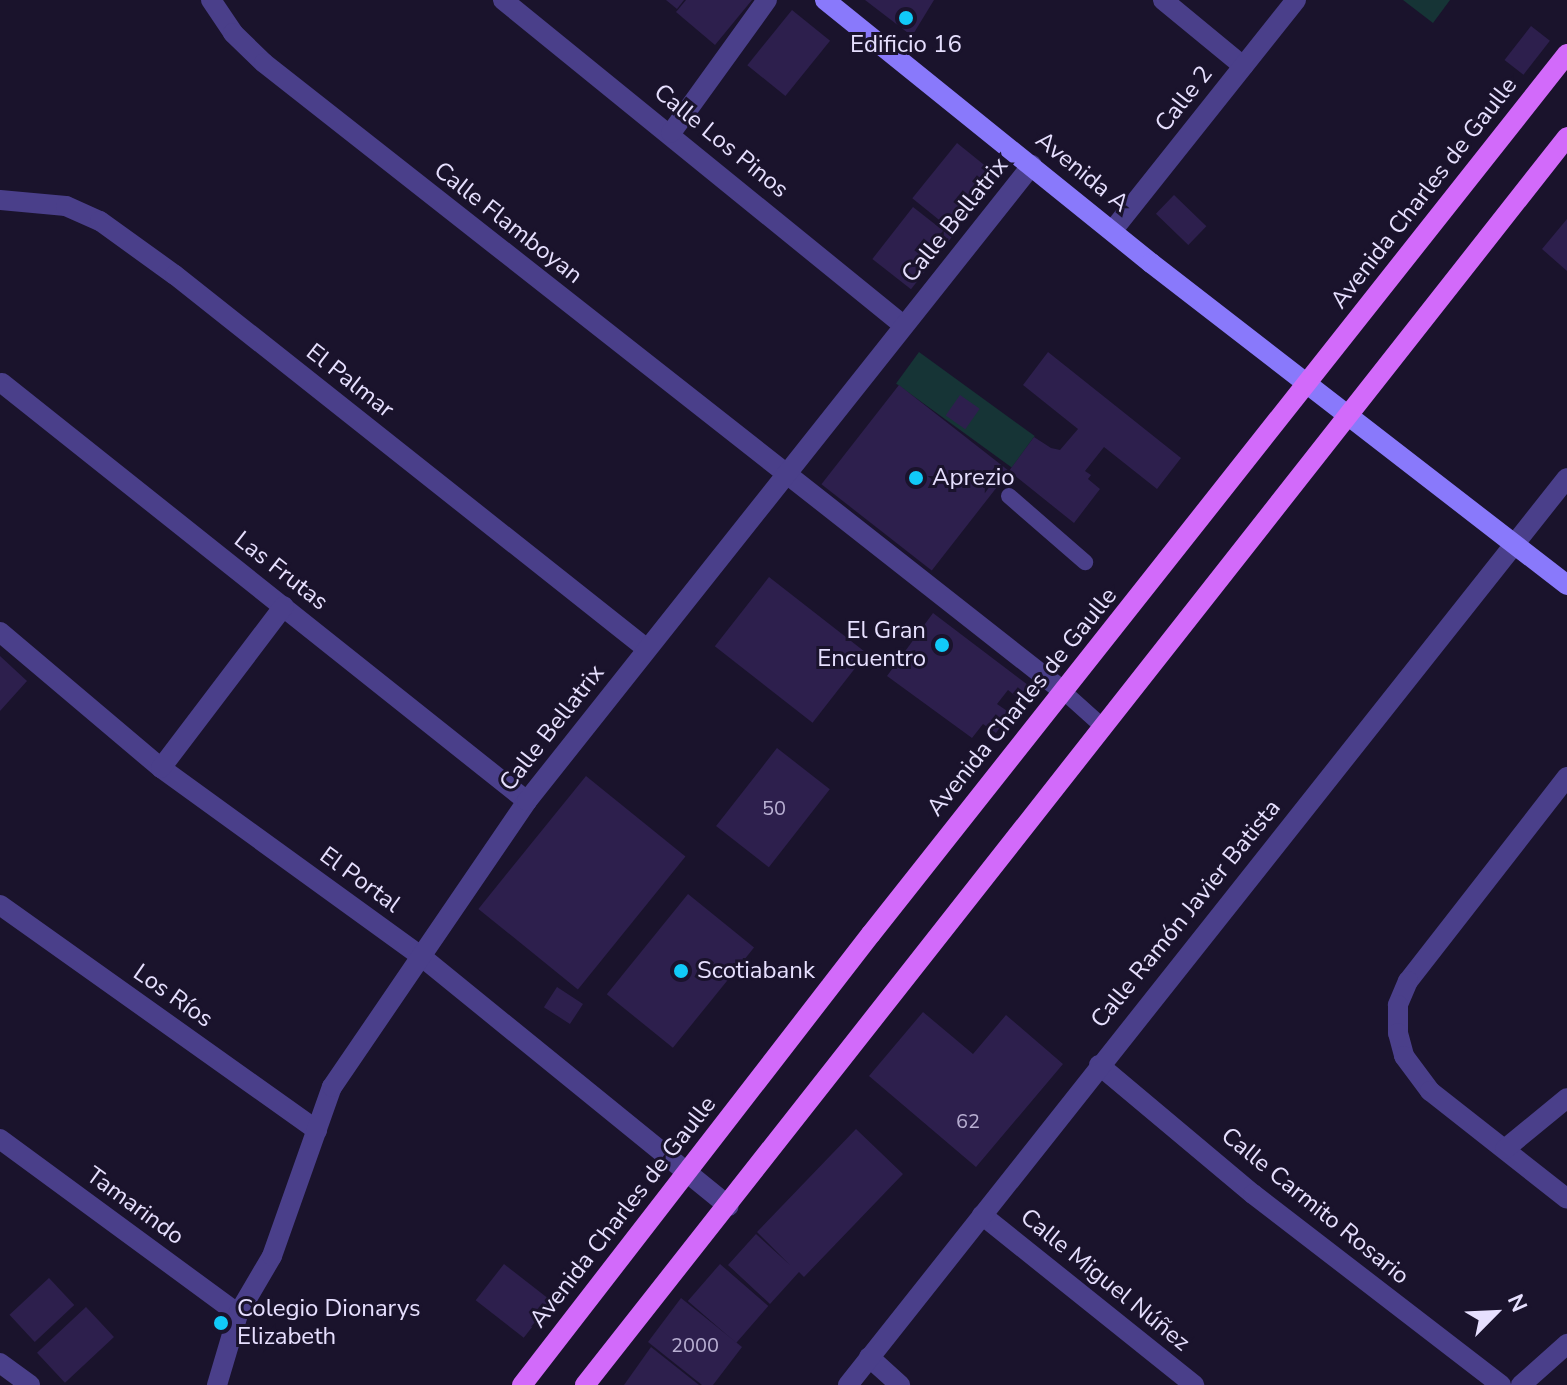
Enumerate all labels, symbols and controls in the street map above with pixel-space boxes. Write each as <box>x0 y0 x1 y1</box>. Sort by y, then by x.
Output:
marker: Edificio 16 <box>897 9 915 27</box>
place label: Edificio 16 <box>850 31 962 59</box>
street label: Calle 2 <box>1149 60 1219 138</box>
street label: Avenida Charles de Gaulle <box>1325 72 1523 314</box>
street label: Calle Los Pinos <box>648 78 794 204</box>
street label: Avenida A <box>1030 126 1134 218</box>
street label: Calle Bellatrix <box>896 152 1014 288</box>
street label: Calle Flamboyan <box>428 156 588 290</box>
street label: El Palmar <box>300 338 400 424</box>
place label: Aprezio <box>932 464 1015 492</box>
marker: Aprezio <box>907 469 925 487</box>
street label: Las Frutas <box>228 525 334 617</box>
street label: Avenida Charles de Gaulle <box>921 582 1123 822</box>
place label: El Gran Encuentro <box>817 617 926 673</box>
marker: El Gran Encuentro <box>933 636 951 654</box>
street label: Calle Bellatrix <box>494 659 610 797</box>
street label: Calle Ramón Javier Batista <box>1085 794 1287 1034</box>
house number: 50 <box>762 796 786 820</box>
street label: El Portal <box>314 841 406 919</box>
place label: Scotiabank <box>697 957 815 985</box>
street label: Los Ríos <box>128 958 218 1034</box>
marker: Scotiabank <box>672 962 690 980</box>
street label: Avenida Charles de Gaulle <box>524 1091 722 1333</box>
house number: 62 <box>956 1109 980 1133</box>
street label: Calle Carmito Rosario <box>1215 1121 1415 1291</box>
street label: Tamarindo <box>81 1161 189 1251</box>
street label: Calle Miguel Núñez <box>1014 1203 1196 1357</box>
north arrow <box>1455 1273 1535 1353</box>
text: N <box>1500 1290 1534 1317</box>
place label: Colegio Dionarys Elizabeth <box>237 1295 421 1351</box>
marker: Colegio Dionarys Elizabeth <box>212 1314 230 1332</box>
house number: 2000 <box>671 1333 719 1357</box>

